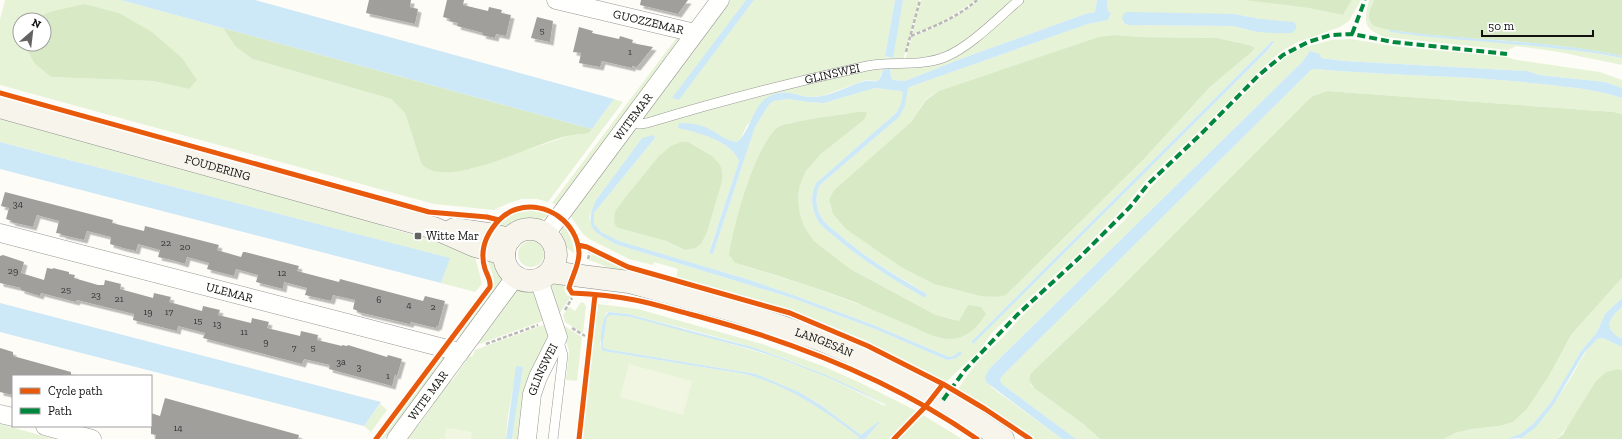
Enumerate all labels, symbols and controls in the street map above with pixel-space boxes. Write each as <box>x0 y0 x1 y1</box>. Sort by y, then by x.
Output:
street label: GUOZZEMAR <box>612 7 686 37</box>
north arrow <box>12 12 52 52</box>
scale bar <box>1482 12 1593 38</box>
text: N <box>30 16 44 32</box>
text: 50 m <box>1488 19 1515 33</box>
house number: 5 <box>539 25 545 37</box>
house number: 1 <box>628 46 632 58</box>
street label: GLINSWEI <box>803 61 861 87</box>
street label: WITEMAR <box>611 90 656 143</box>
street label: FOUDERING <box>183 152 252 184</box>
house number: 34 <box>13 198 24 210</box>
place label: Witte Mar <box>426 229 479 243</box>
marker: Witte Mar <box>413 231 423 241</box>
house number: 22 <box>161 237 171 249</box>
house number: 20 <box>180 241 191 253</box>
house number: 29 <box>8 265 18 277</box>
house number: 12 <box>278 267 287 279</box>
street label: ULEMAR <box>204 280 255 305</box>
house number: 25 <box>61 284 71 296</box>
house number: 23 <box>91 289 101 301</box>
house number: 21 <box>115 293 124 305</box>
house number: 6 <box>376 294 382 306</box>
house number: 4 <box>406 299 412 311</box>
house number: 2 <box>430 301 436 313</box>
house number: 19 <box>143 306 153 318</box>
house number: 17 <box>165 306 173 318</box>
house number: 15 <box>194 315 202 327</box>
house number: 13 <box>213 318 221 330</box>
street label: LANGESÂN <box>793 325 855 360</box>
house number: 11 <box>240 326 248 338</box>
house number: 9 <box>263 336 269 348</box>
street label: GLINSWEI <box>525 341 561 398</box>
house number: 7 <box>292 342 297 354</box>
house number: 5 <box>310 342 316 354</box>
house number: 3a <box>336 356 346 368</box>
house number: 3 <box>357 361 362 373</box>
street label: WITE MAR <box>405 367 451 423</box>
house number: 1 <box>386 370 390 382</box>
legend <box>12 375 152 427</box>
text: Cycle path <box>48 384 103 398</box>
text: Path <box>48 404 72 418</box>
house number: 14 <box>173 422 183 434</box>

